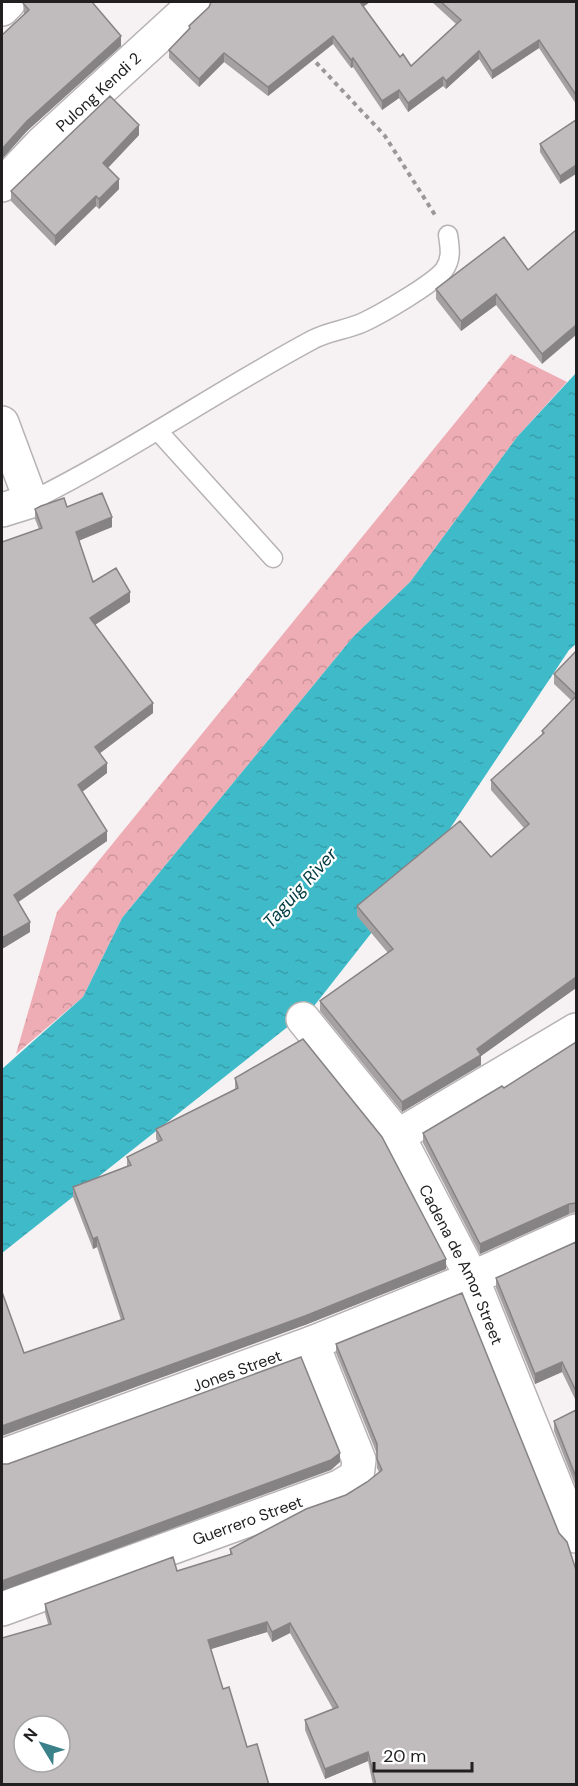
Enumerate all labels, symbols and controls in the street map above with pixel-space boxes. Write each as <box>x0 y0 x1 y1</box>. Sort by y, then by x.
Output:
street label: Pulong Kendi 2 <box>51 47 145 136</box>
water label: Taguig River <box>258 842 343 933</box>
street label: Cadena de Amor Street <box>414 1181 508 1347</box>
street label: Jones Street <box>189 1345 284 1396</box>
street label: Guerrero Street <box>189 1491 305 1550</box>
north arrow <box>12 1714 72 1774</box>
text: N <box>19 1724 42 1746</box>
scale bar <box>374 1735 472 1773</box>
text: 20 m <box>383 1744 426 1768</box>

